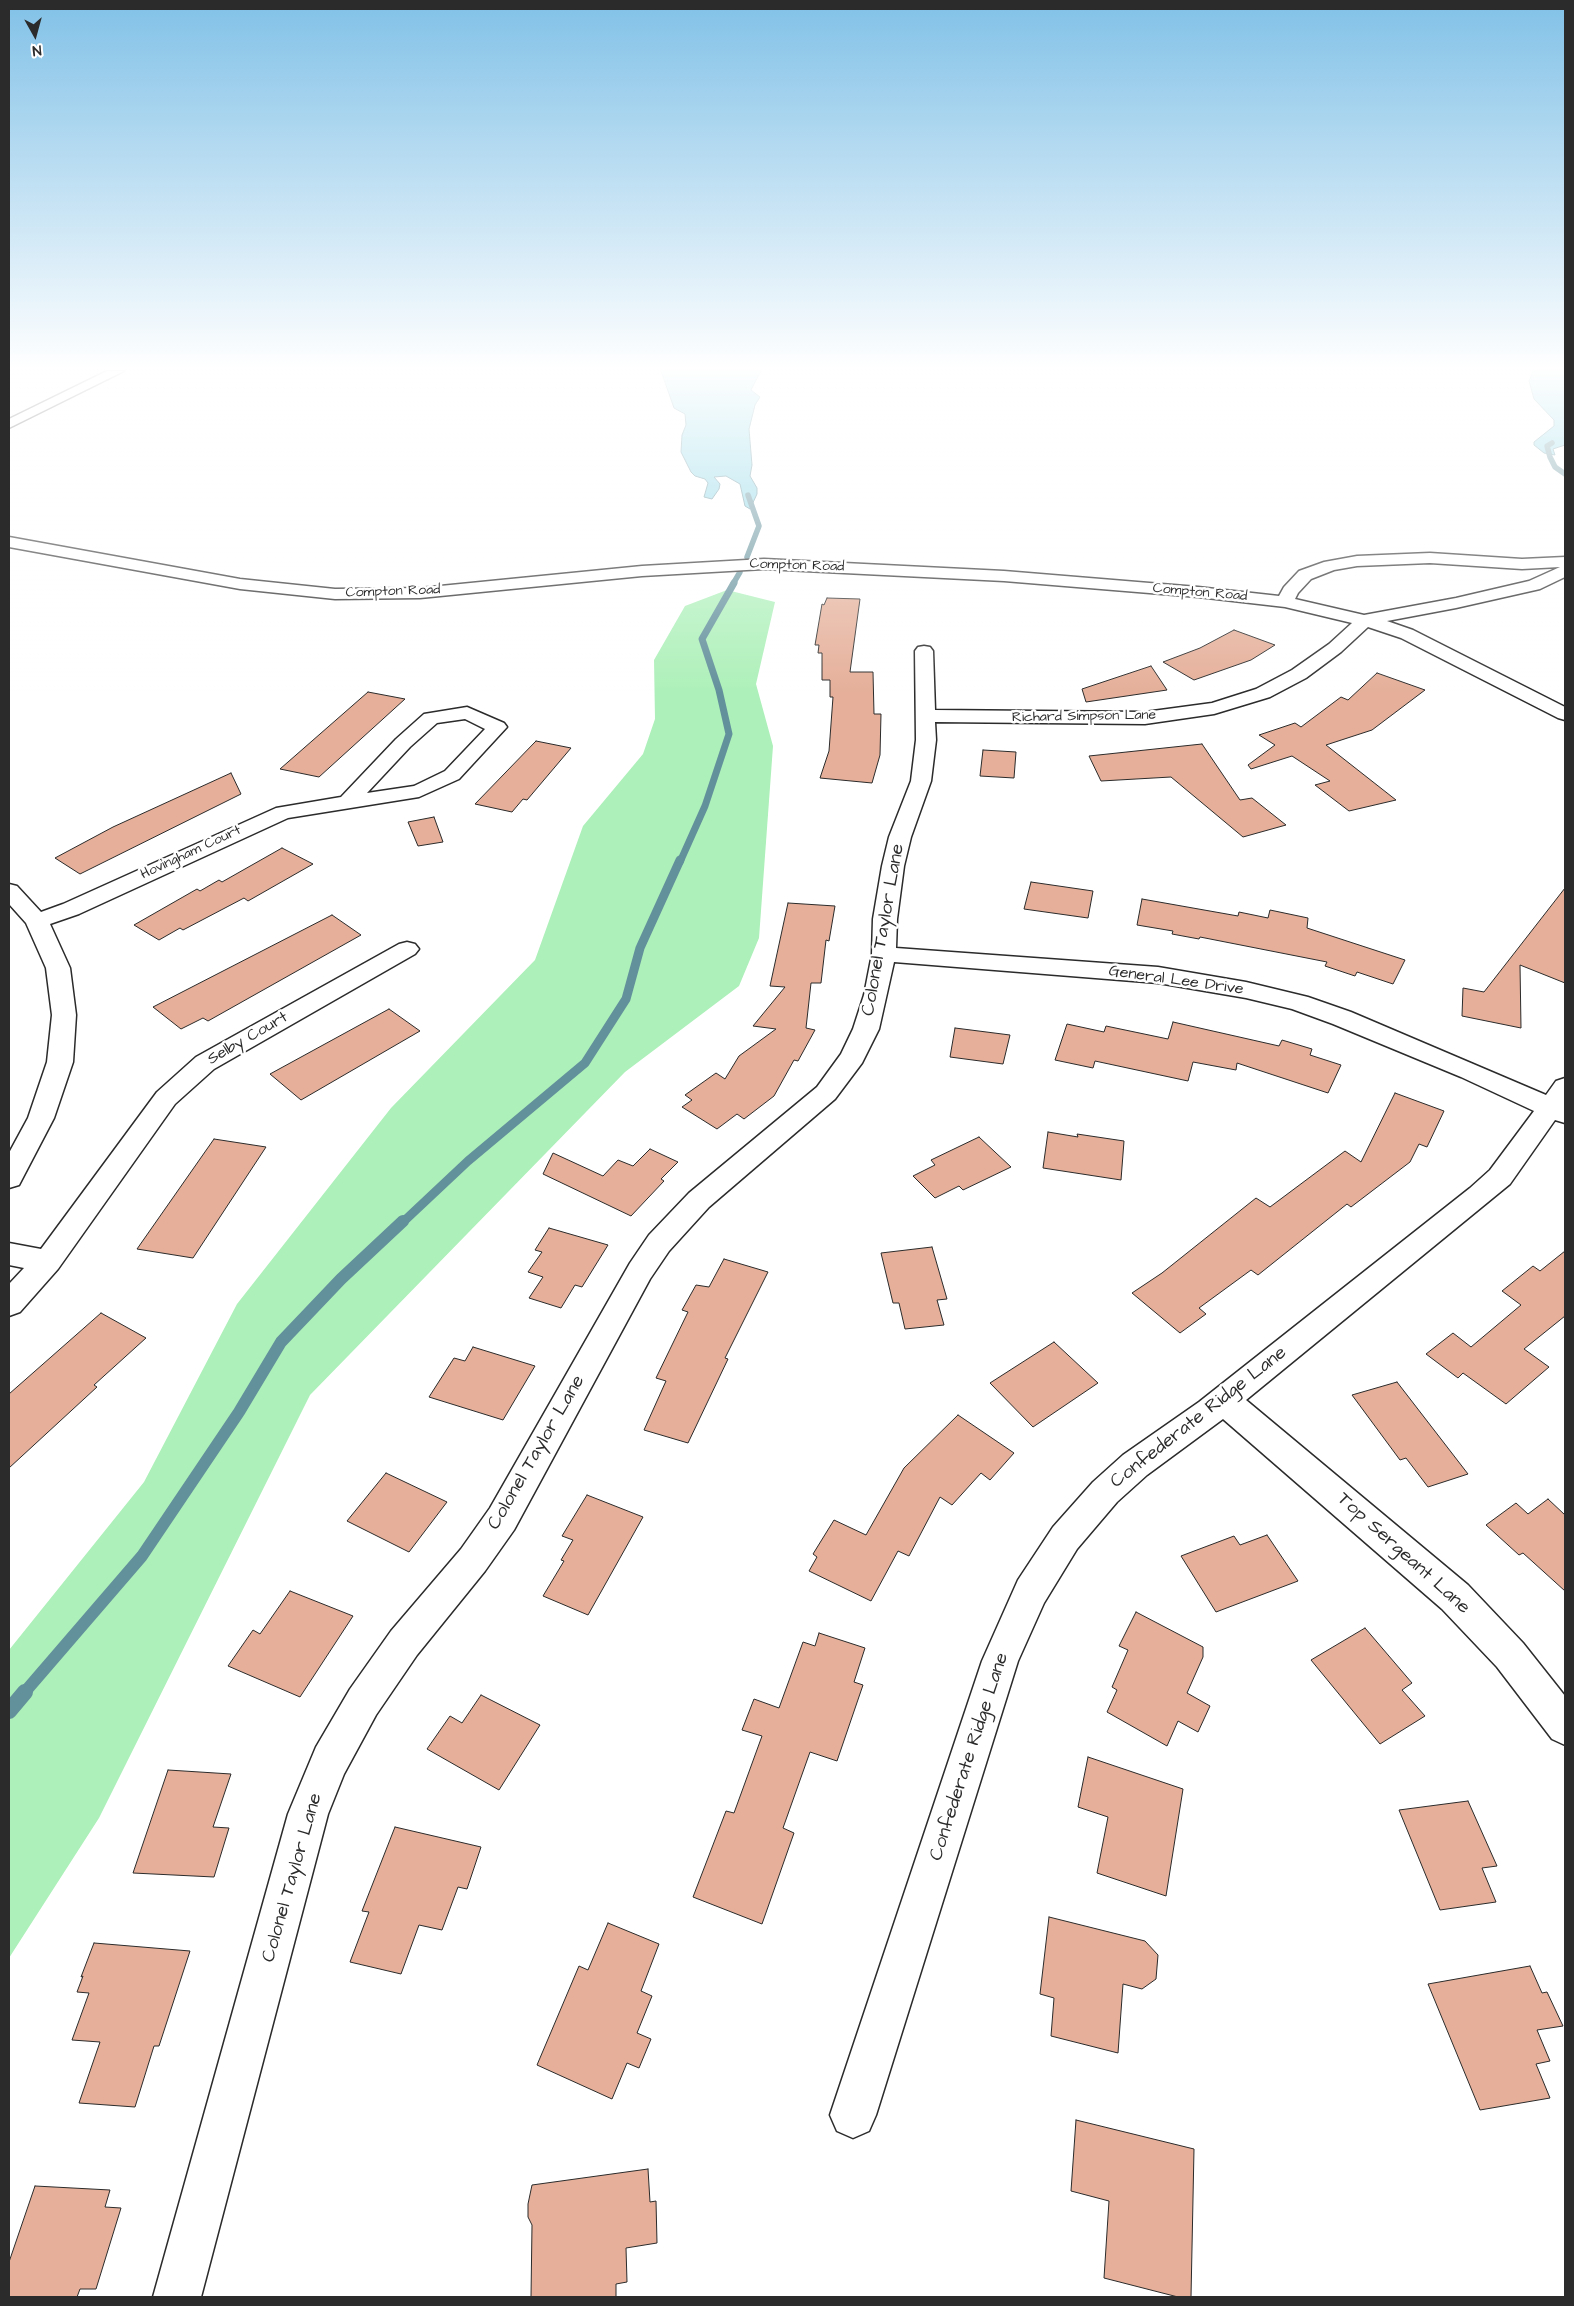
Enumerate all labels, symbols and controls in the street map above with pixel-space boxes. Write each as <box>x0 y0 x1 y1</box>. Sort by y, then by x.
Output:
north arrow <box>10 10 60 60</box>
text: N <box>31 39 42 60</box>
street label: Compton Road <box>749 556 845 576</box>
street label: Compton Road <box>1152 581 1248 605</box>
street label: Compton Road <box>345 582 441 602</box>
street label: Richard Simpson Lane <box>1012 707 1156 727</box>
street label: Hovingham Court <box>138 822 244 884</box>
street label: Colonel Taylor Lane <box>858 842 910 1018</box>
street label: General Lee Drive <box>1107 962 1245 1000</box>
street label: Selby Court <box>204 1008 292 1070</box>
street label: Confederate Ridge Lane <box>1106 1342 1292 1494</box>
street label: Colonel Taylor Lane <box>484 1372 590 1534</box>
street label: Top Sergeant Lane <box>1332 1488 1474 1620</box>
street label: Confederate Ridge Lane <box>926 1650 1014 1864</box>
street label: Colonel Taylor Lane <box>258 1791 328 1965</box>

